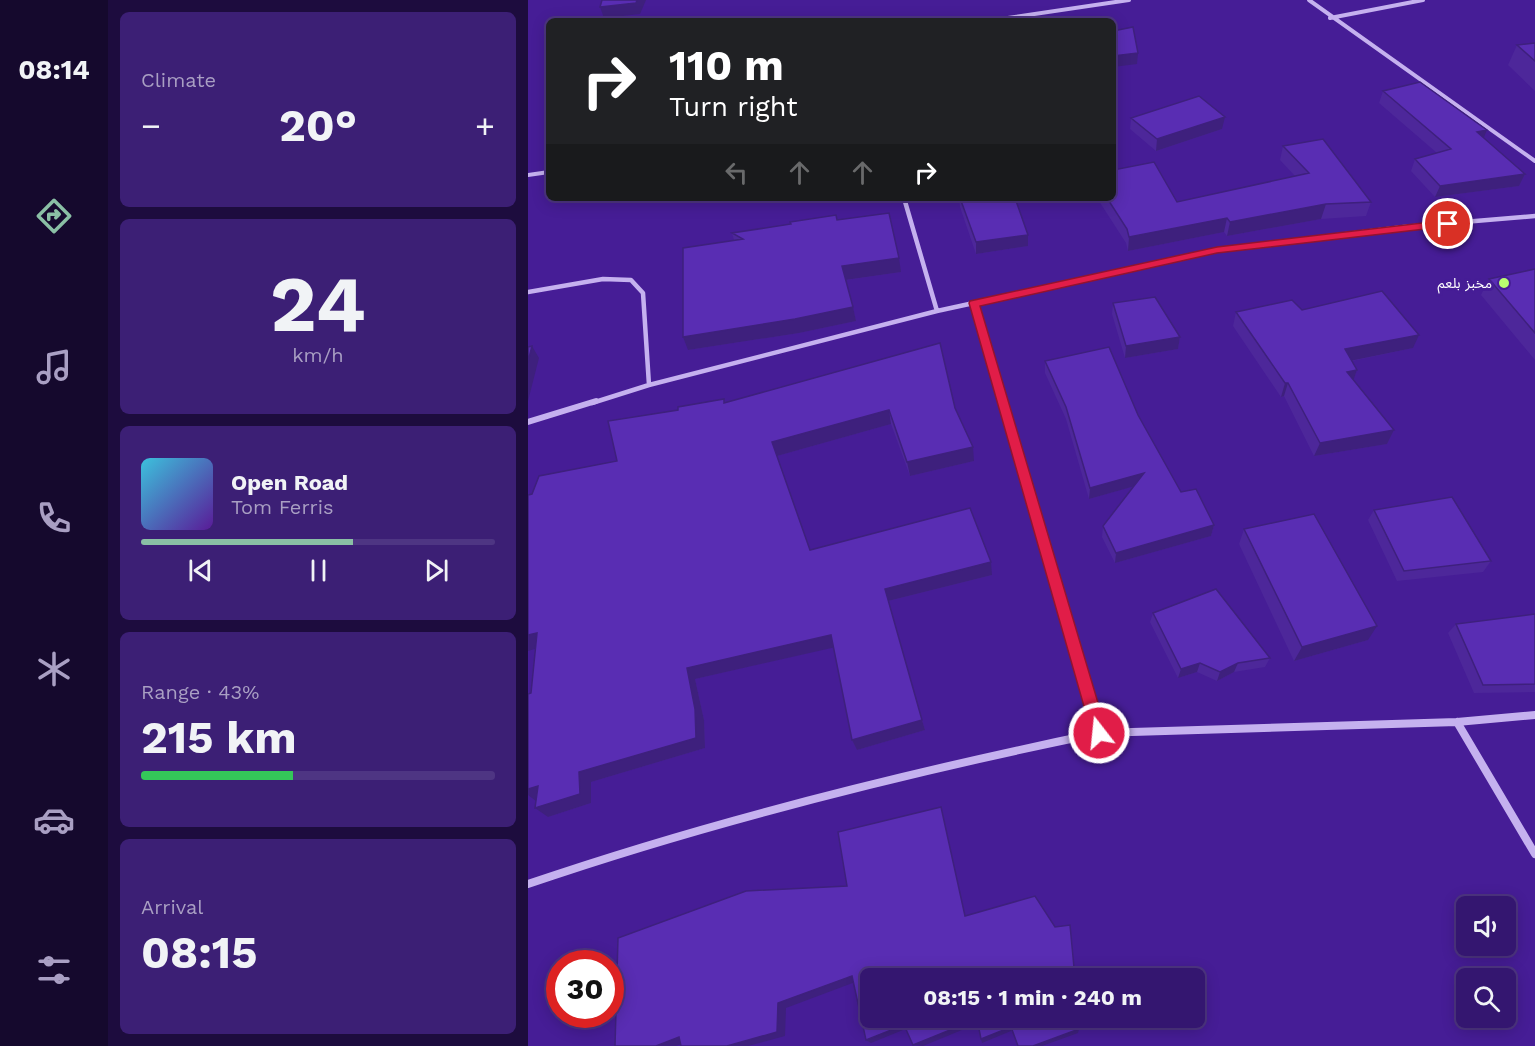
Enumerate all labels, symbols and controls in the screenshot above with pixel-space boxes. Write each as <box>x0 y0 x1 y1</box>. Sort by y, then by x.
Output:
text: 110 m <box>669 41 784 90</box>
icon: right <box>570 42 648 120</box>
text: 08:14 <box>18 54 90 86</box>
text: Climate <box>141 68 216 92</box>
text: Turn right <box>669 91 798 123</box>
text: 20° <box>279 99 357 152</box>
text: − <box>141 106 161 145</box>
text: + <box>475 106 495 145</box>
icon: left <box>720 156 753 189</box>
icon: ahead <box>783 156 816 189</box>
icon: ahead <box>846 156 879 189</box>
icon: right <box>909 156 942 189</box>
icon: directions <box>33 195 75 237</box>
pin <box>1422 198 1473 249</box>
icon: arrive <box>1431 207 1464 240</box>
text: 24 <box>270 258 366 350</box>
place label: مخبز بلعم <box>1437 275 1492 294</box>
marker: مخبز بلعم <box>1497 276 1511 290</box>
text: km/h <box>292 343 344 367</box>
icon: music <box>33 346 75 388</box>
text: Open Road <box>231 470 348 495</box>
text: Tom Ferris <box>231 495 334 519</box>
icon: phone <box>33 497 75 539</box>
icon: previous <box>184 554 217 587</box>
icon: pause <box>302 554 335 587</box>
icon: next <box>420 554 453 587</box>
icon: climate <box>33 648 75 690</box>
text: Range · 43% <box>141 680 259 704</box>
position arrow <box>1067 701 1131 765</box>
text: 215 km <box>141 711 297 764</box>
icon: car <box>33 799 75 841</box>
text: Arrival <box>141 895 203 919</box>
map controls <box>1456 896 1516 1028</box>
button: sound <box>1456 896 1516 956</box>
text: 08:15 <box>141 926 257 979</box>
icon: filters <box>33 949 75 991</box>
speed limit sign: 30 <box>546 950 624 1028</box>
button: search <box>1456 968 1516 1028</box>
text: 08:15 · 1 min · 240 m <box>923 985 1142 1010</box>

